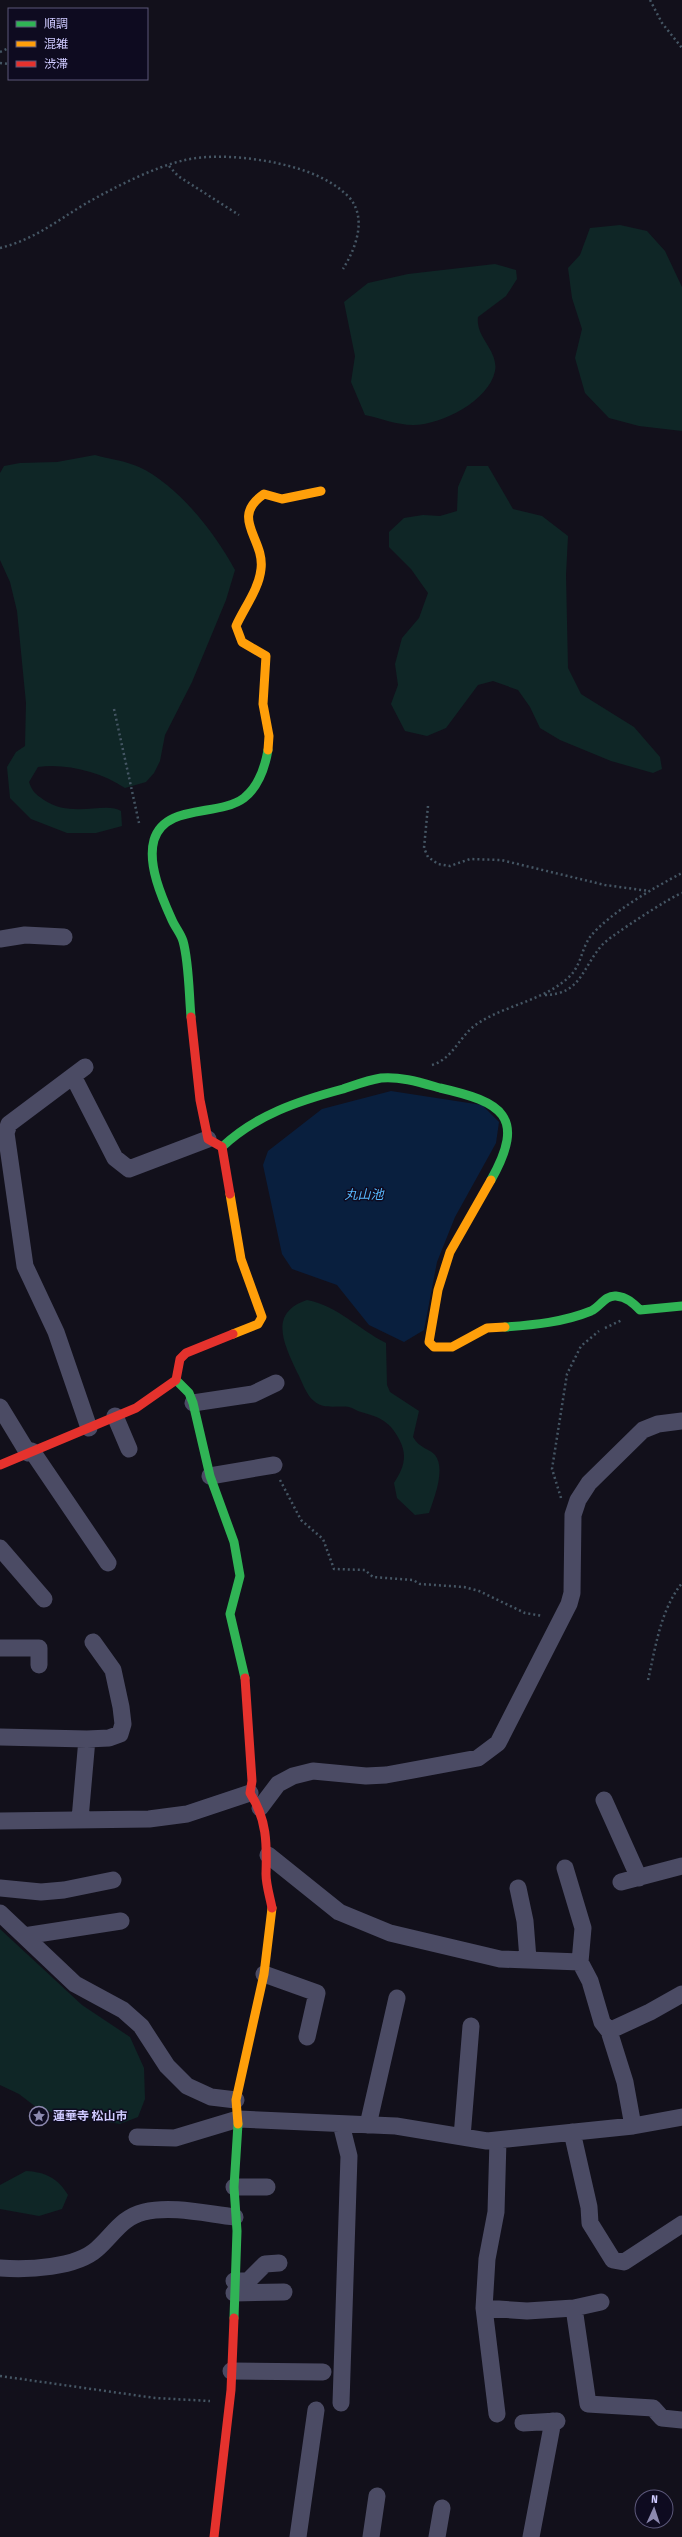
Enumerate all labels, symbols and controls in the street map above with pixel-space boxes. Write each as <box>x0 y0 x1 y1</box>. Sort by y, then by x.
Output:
legend <box>8 8 148 80</box>
text: 順調 <box>44 17 68 31</box>
text: 混雑 <box>44 37 68 51</box>
text: 渋滞 <box>44 57 68 71</box>
water label: 丸山池 <box>344 1187 385 1202</box>
place icon: 蓮華寺 松山市 <box>28 2105 50 2127</box>
place label: 蓮華寺 松山市 <box>53 2109 128 2123</box>
north arrow <box>634 2489 674 2529</box>
text: N <box>651 2493 658 2506</box>

